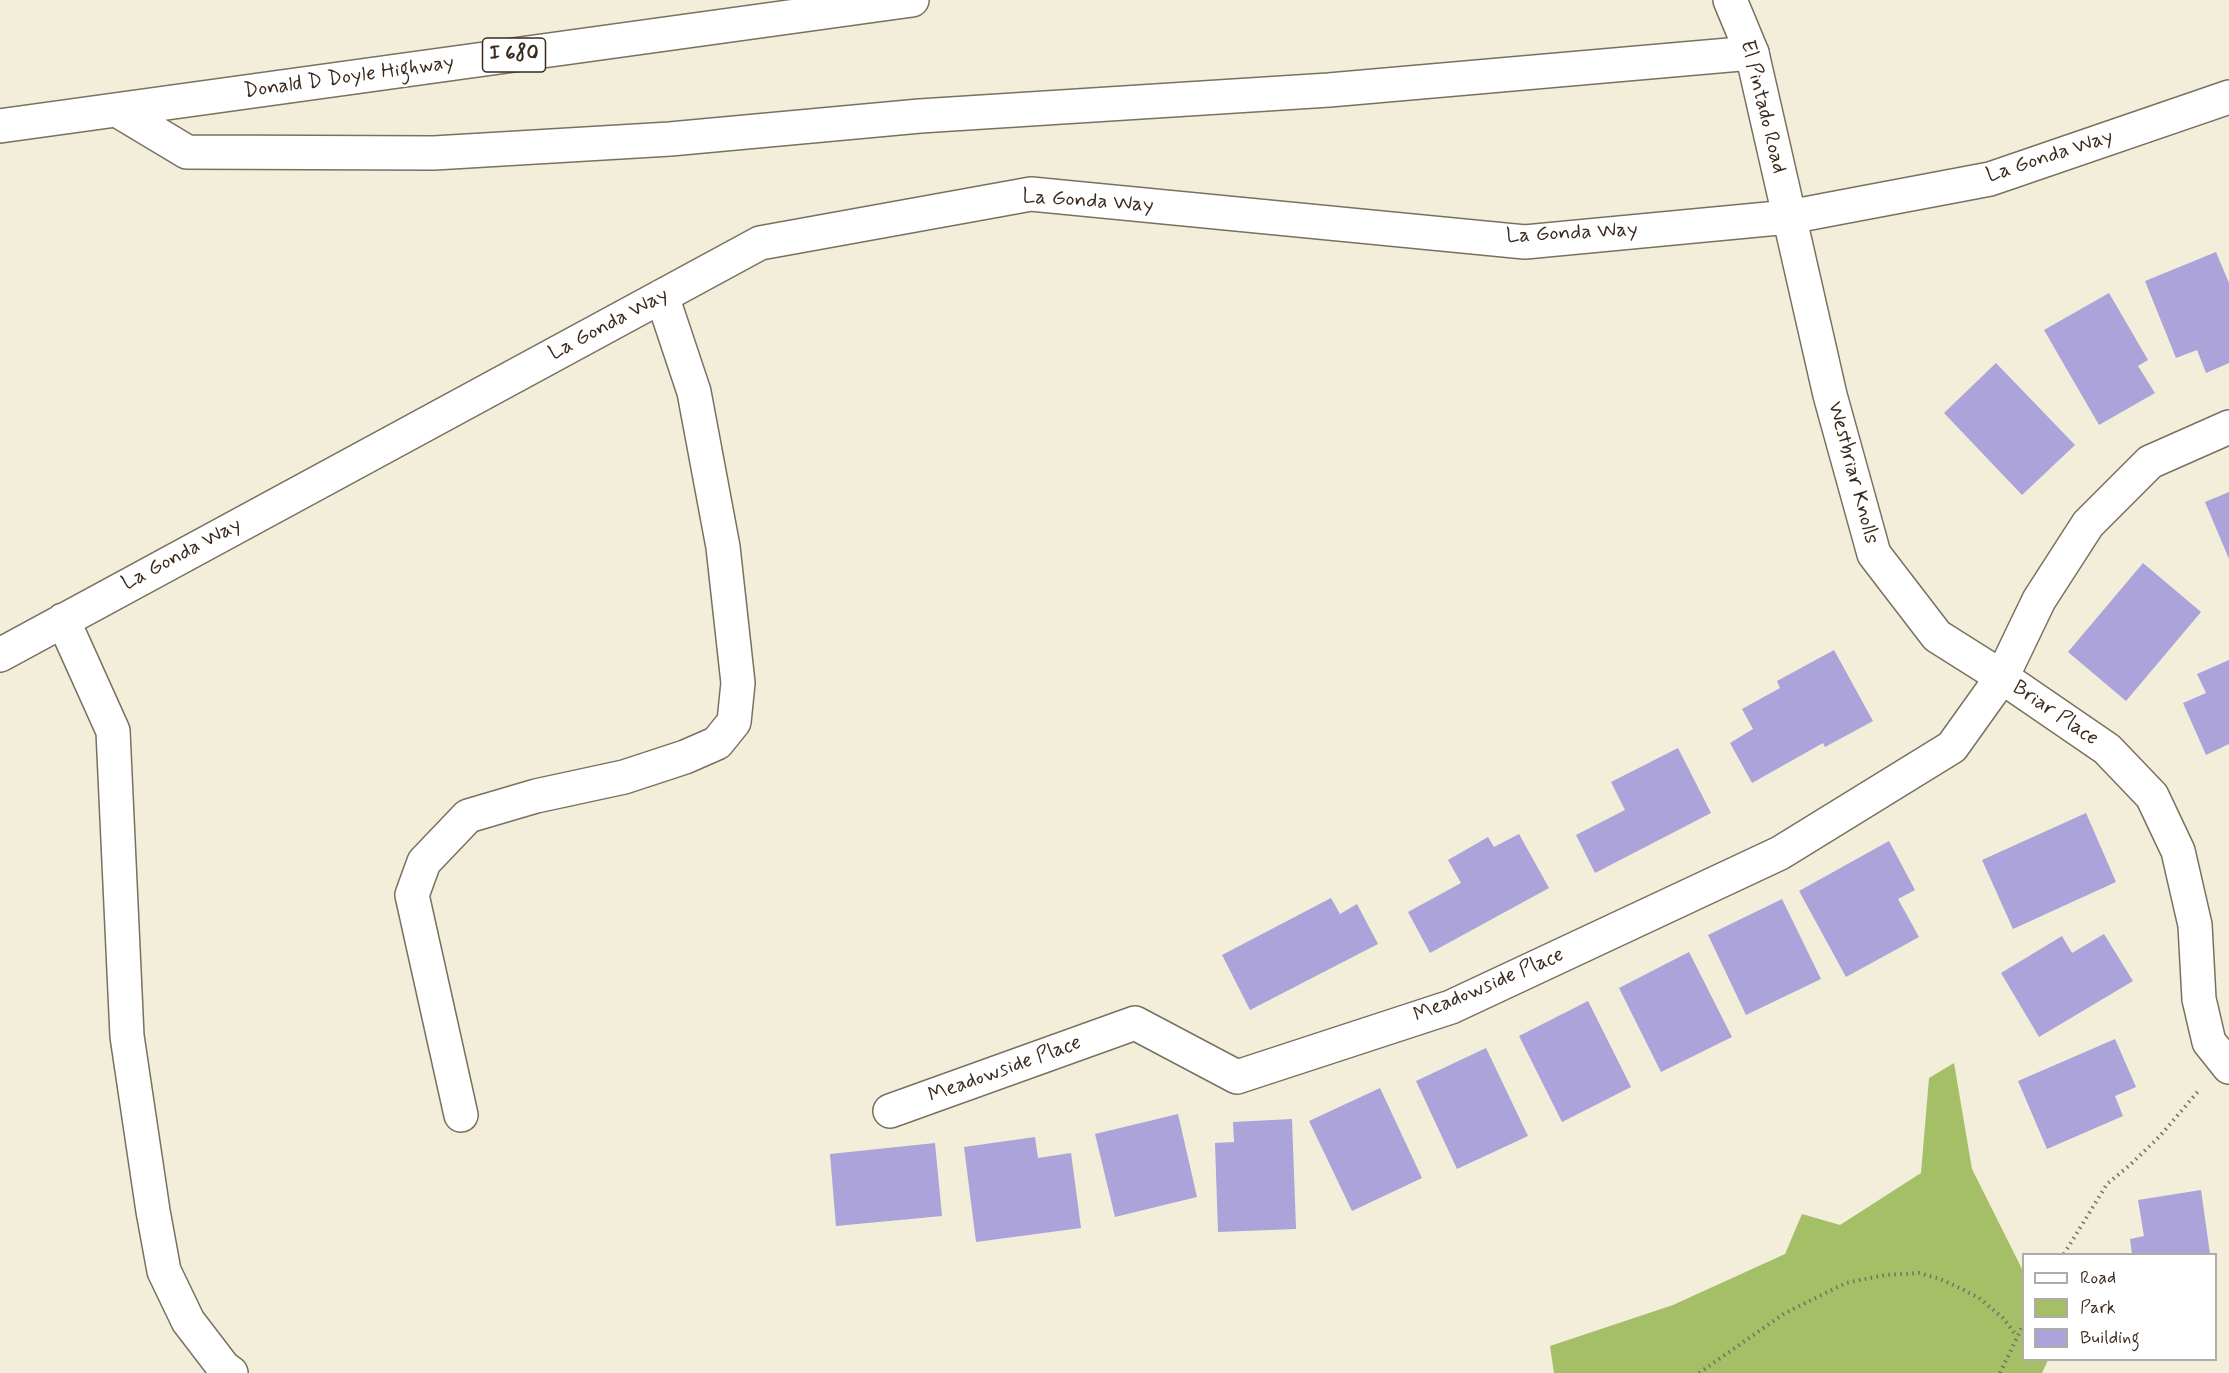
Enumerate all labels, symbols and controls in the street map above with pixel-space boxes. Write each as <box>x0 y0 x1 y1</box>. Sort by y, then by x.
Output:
road number: I 680 <box>482 38 546 72</box>
street label: El Pintado Road <box>1733 38 1791 176</box>
street label: Donald D Doyle Highway <box>242 51 456 105</box>
street label: La Gonda Way <box>1984 125 2116 189</box>
street label: La Gonda Way <box>1022 185 1154 219</box>
street label: La Gonda Way <box>1506 218 1638 250</box>
street label: La Gonda Way <box>545 283 673 367</box>
street label: Westbriar Knolls <box>1821 399 1883 547</box>
street label: La Gonda Way <box>118 513 246 597</box>
street label: Briar Place <box>2007 676 2103 752</box>
street label: Meadowside Place <box>1410 943 1568 1029</box>
street label: Meadowside Place <box>925 1031 1085 1109</box>
legend <box>2022 1253 2217 1361</box>
text: Road <box>2080 1266 2116 1290</box>
text: Park <box>2080 1296 2116 1320</box>
text: Building <box>2080 1326 2140 1350</box>

